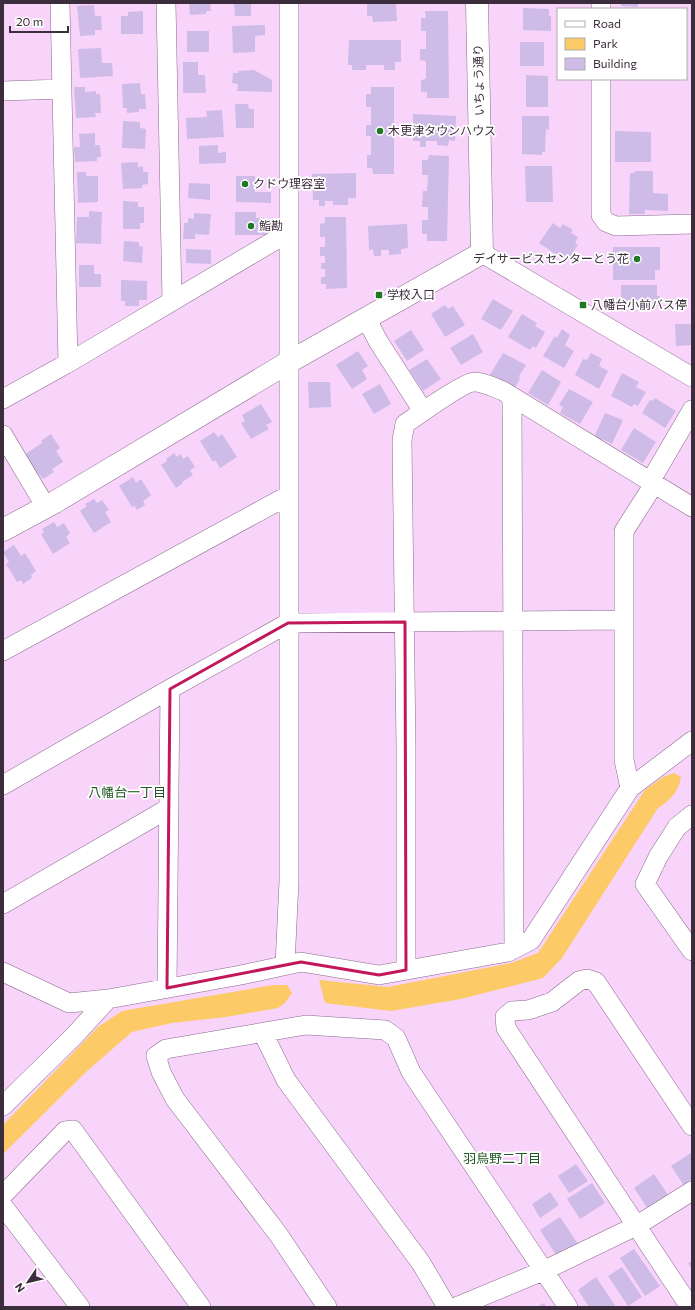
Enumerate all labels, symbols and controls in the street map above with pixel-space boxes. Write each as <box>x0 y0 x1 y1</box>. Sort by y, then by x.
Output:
scale bar <box>10 8 68 34</box>
legend <box>557 8 687 80</box>
text: 20 m <box>16 14 43 28</box>
text: Road <box>593 16 621 30</box>
text: Park <box>593 36 619 50</box>
street label: いちょう通り <box>470 44 486 116</box>
text: Building <box>593 56 637 70</box>
place label: 木更津タウンハウス <box>388 123 496 137</box>
marker: 木更津タウンハウス <box>375 126 385 136</box>
place label: クドウ理容室 <box>253 176 325 190</box>
marker: クドウ理容室 <box>240 179 250 189</box>
place label: 鮨勘 <box>259 218 283 232</box>
marker: 鮨勘 <box>246 221 256 231</box>
place label: デイサービスセンターとう花 <box>473 251 629 265</box>
marker: デイサービスセンターとう花 <box>632 254 642 264</box>
place label: 学校入口 <box>387 287 435 301</box>
marker: 学校入口 <box>374 290 384 300</box>
place label: 八幡台小前バス停 <box>591 297 687 311</box>
marker: 八幡台小前バス停 <box>578 300 588 310</box>
district label: 八幡台一丁目 <box>88 784 166 800</box>
district label: 羽鳥野二丁目 <box>463 1150 541 1166</box>
north arrow <box>8 1262 48 1302</box>
text: N <box>12 1281 27 1295</box>

